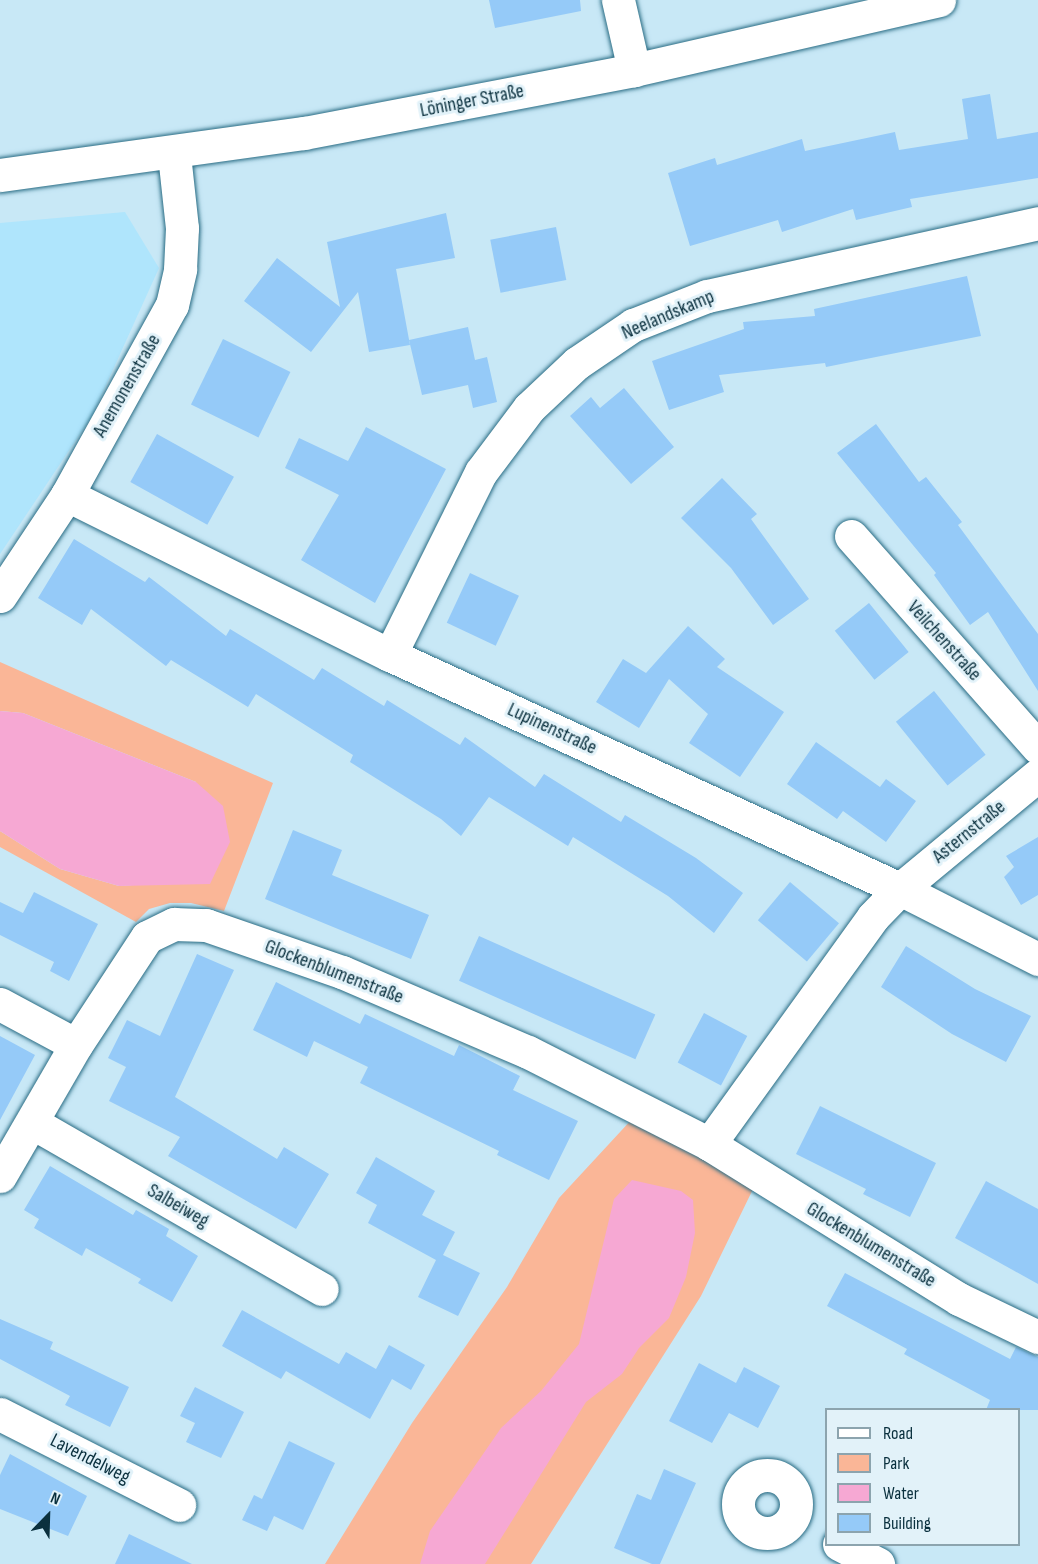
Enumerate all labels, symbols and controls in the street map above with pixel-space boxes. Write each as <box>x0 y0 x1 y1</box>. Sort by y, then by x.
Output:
street label: Löninger Straße <box>418 79 526 123</box>
street label: Neelandskamp <box>618 285 718 345</box>
street label: Anemonenstraße <box>88 330 166 442</box>
street label: Veilchenstraße <box>902 596 986 686</box>
street label: Lupinenstraße <box>504 698 600 760</box>
street label: Asternstraße <box>928 795 1010 869</box>
street label: Glockenblumenstraße <box>261 935 407 1009</box>
street label: Salbeiweg <box>143 1179 213 1233</box>
street label: Glockenblumenstraße <box>802 1197 940 1293</box>
legend <box>825 1408 1020 1546</box>
text: Road <box>883 1423 913 1444</box>
street label: Lavendelweg <box>46 1429 134 1489</box>
text: Park <box>883 1453 909 1474</box>
text: Water <box>883 1483 919 1504</box>
north arrow <box>18 1486 78 1546</box>
text: N <box>48 1489 63 1509</box>
text: Building <box>883 1513 931 1534</box>

